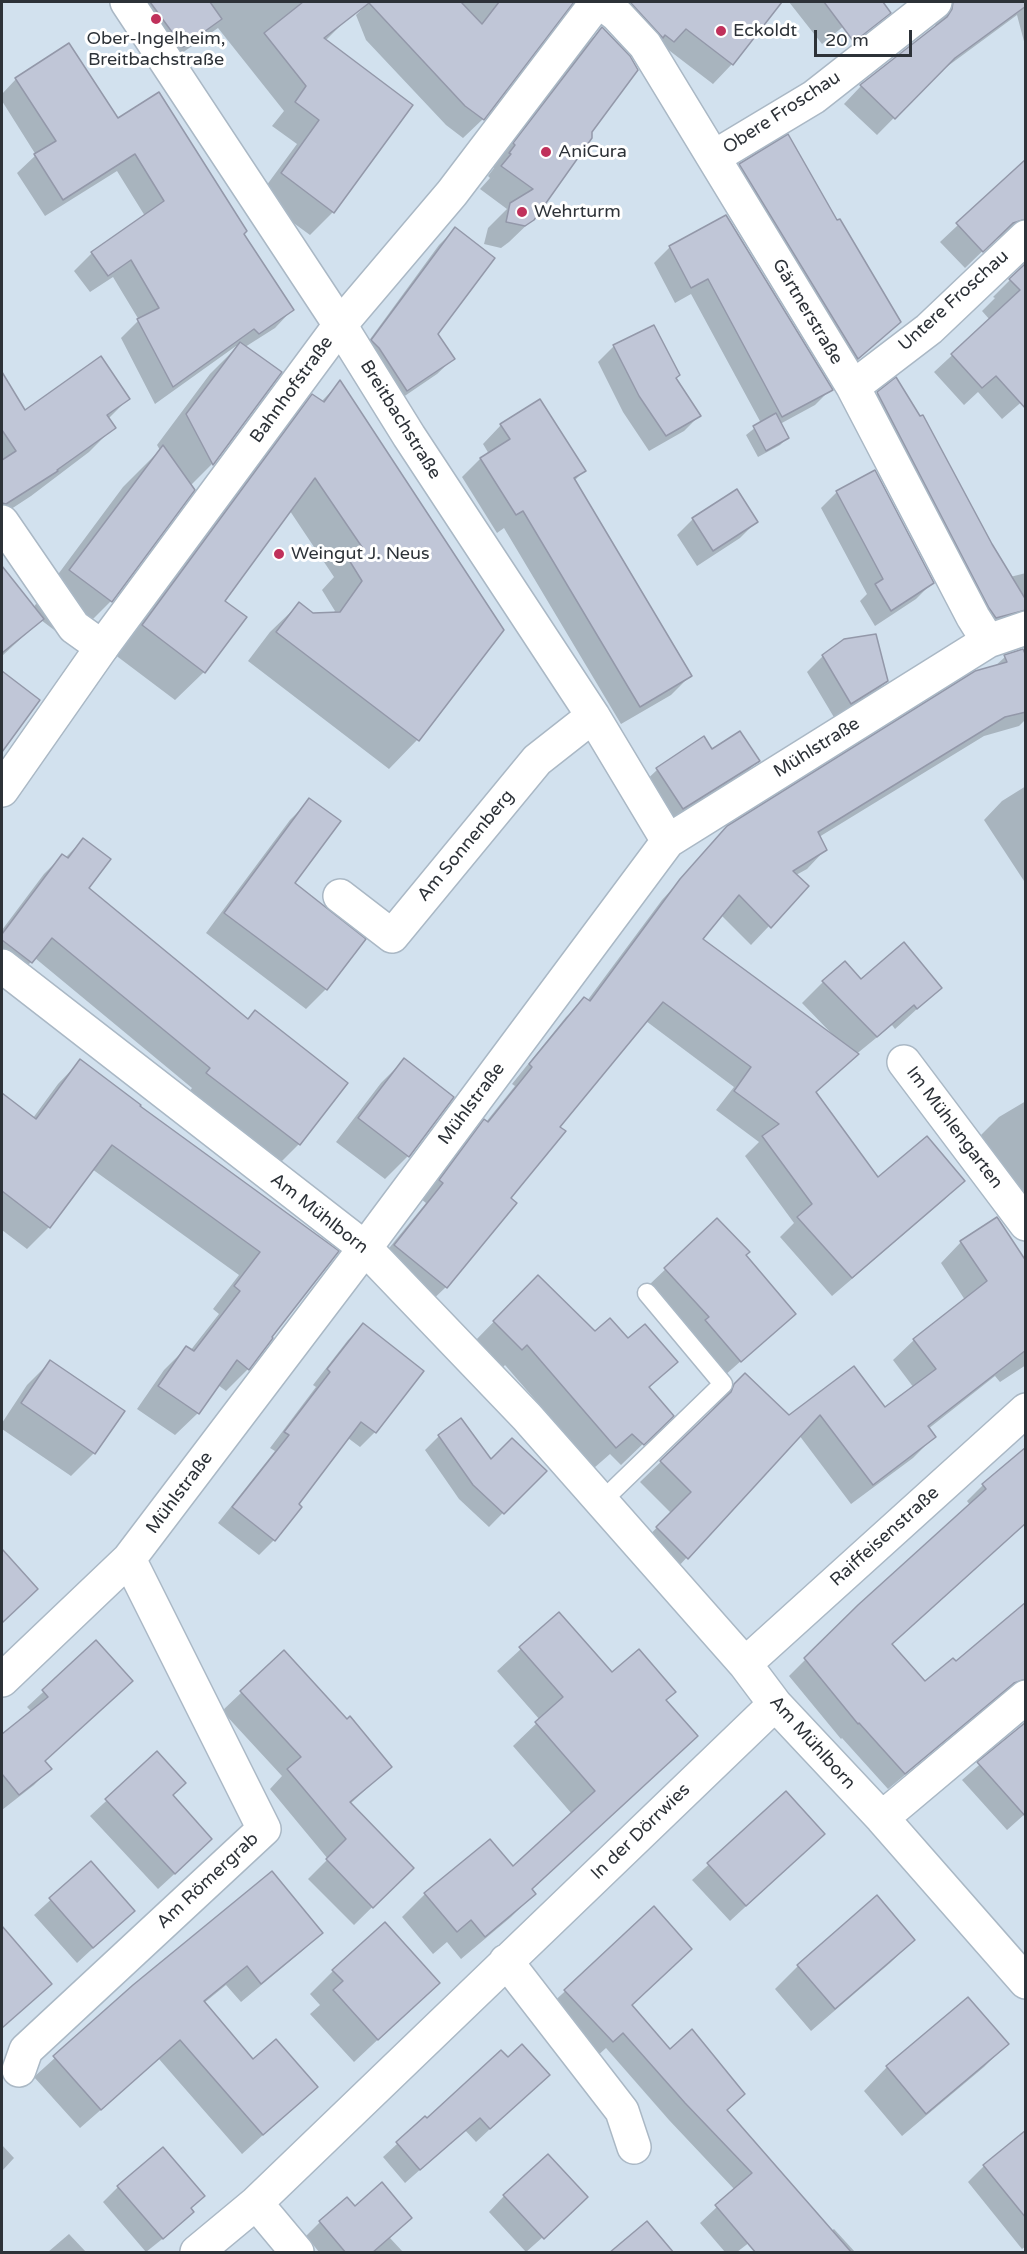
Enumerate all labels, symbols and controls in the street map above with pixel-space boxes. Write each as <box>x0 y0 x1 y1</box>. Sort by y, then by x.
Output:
marker: Ober-Ingelheim, Breitbachstraße <box>149 12 163 26</box>
scale bar <box>817 18 914 56</box>
place label: Eckoldt <box>733 20 797 42</box>
marker: Eckoldt <box>714 24 728 38</box>
place label: Ober-Ingelheim, Breitbachstraße <box>86 28 226 70</box>
text: 20 m <box>825 29 869 51</box>
street label: Obere Froschau <box>719 67 845 159</box>
place label: AniCura <box>558 141 627 163</box>
marker: AniCura <box>539 145 553 159</box>
place label: Wehrturm <box>534 201 621 223</box>
marker: Wehrturm <box>515 205 529 219</box>
street label: Untere Froschau <box>894 246 1014 356</box>
street label: Gärtnerstraße <box>767 255 847 369</box>
street label: Bahnhofstraße <box>246 332 338 448</box>
street label: Breitbachstraße <box>355 357 445 483</box>
place label: Weingut J. Neus <box>291 543 430 565</box>
marker: Weingut J. Neus <box>272 547 286 561</box>
street label: Mühlstraße <box>770 713 864 783</box>
street label: Am Sonnenberg <box>413 786 519 906</box>
street label: Mühlstraße <box>434 1059 510 1149</box>
street label: Im Mühlengarten <box>901 1063 1007 1193</box>
street label: Am Mühlborn <box>266 1169 372 1259</box>
street label: Mühlstraße <box>142 1448 218 1538</box>
street label: Raiffeisenstraße <box>826 1483 944 1591</box>
street label: Am Mühlborn <box>764 1692 860 1794</box>
street label: In der Dörrwies <box>587 1779 695 1885</box>
street label: Am Römergrab <box>153 1828 263 1934</box>

